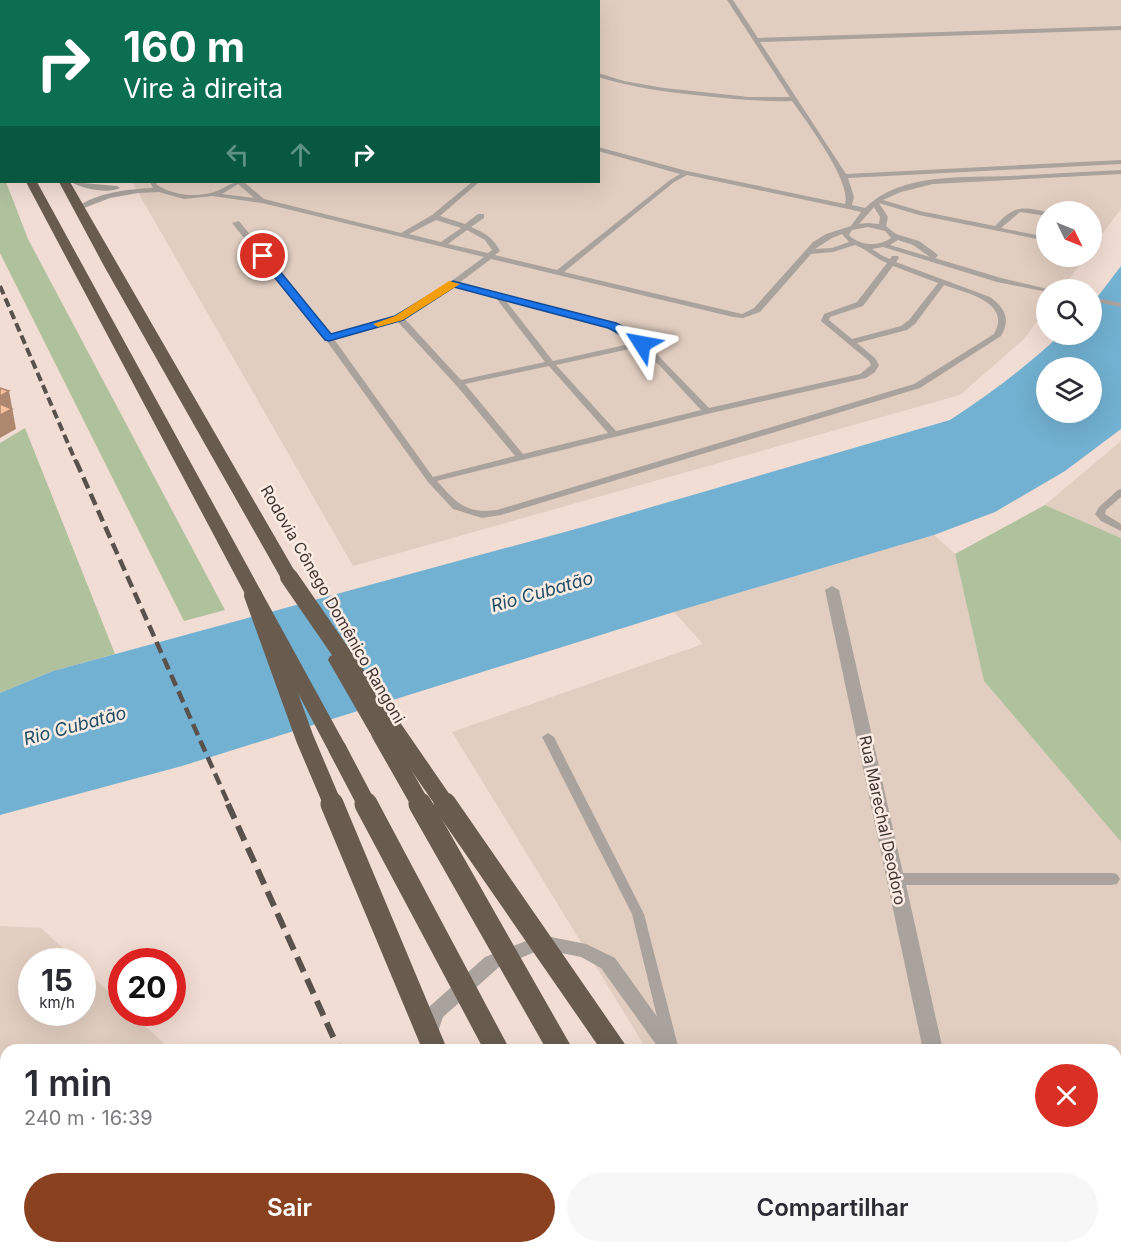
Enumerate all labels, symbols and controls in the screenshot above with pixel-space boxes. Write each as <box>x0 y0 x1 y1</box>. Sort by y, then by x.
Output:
text: 160 m <box>123 21 245 72</box>
icon: right <box>24 24 102 102</box>
text: Vire à direita <box>123 72 283 105</box>
icon: left <box>221 138 254 171</box>
icon: ahead <box>284 138 317 171</box>
icon: right <box>347 138 380 171</box>
north arrow <box>1036 201 1102 267</box>
map controls <box>1036 201 1102 423</box>
pin <box>237 230 288 281</box>
icon: arrive <box>246 239 279 272</box>
button: search <box>1036 279 1102 345</box>
position arrow <box>610 312 674 376</box>
button: layers <box>1036 357 1102 423</box>
street label: Rodovia Cônego Domênico Rangoni <box>256 481 410 727</box>
water label: Rio Cubatão <box>488 567 595 616</box>
water label: Rio Cubatão <box>21 702 129 749</box>
street label: Rua Marechal Deodoro <box>855 733 911 907</box>
speed limit sign: 20 <box>108 948 186 1026</box>
text: 15 <box>41 962 73 998</box>
text: km/h <box>39 993 75 1012</box>
text: 1 min <box>24 1061 112 1105</box>
button: close <box>1035 1064 1098 1127</box>
text: 240 m · 16:39 <box>24 1106 153 1130</box>
button: Sair <box>24 1173 555 1242</box>
button: Compartilhar <box>567 1173 1098 1242</box>

